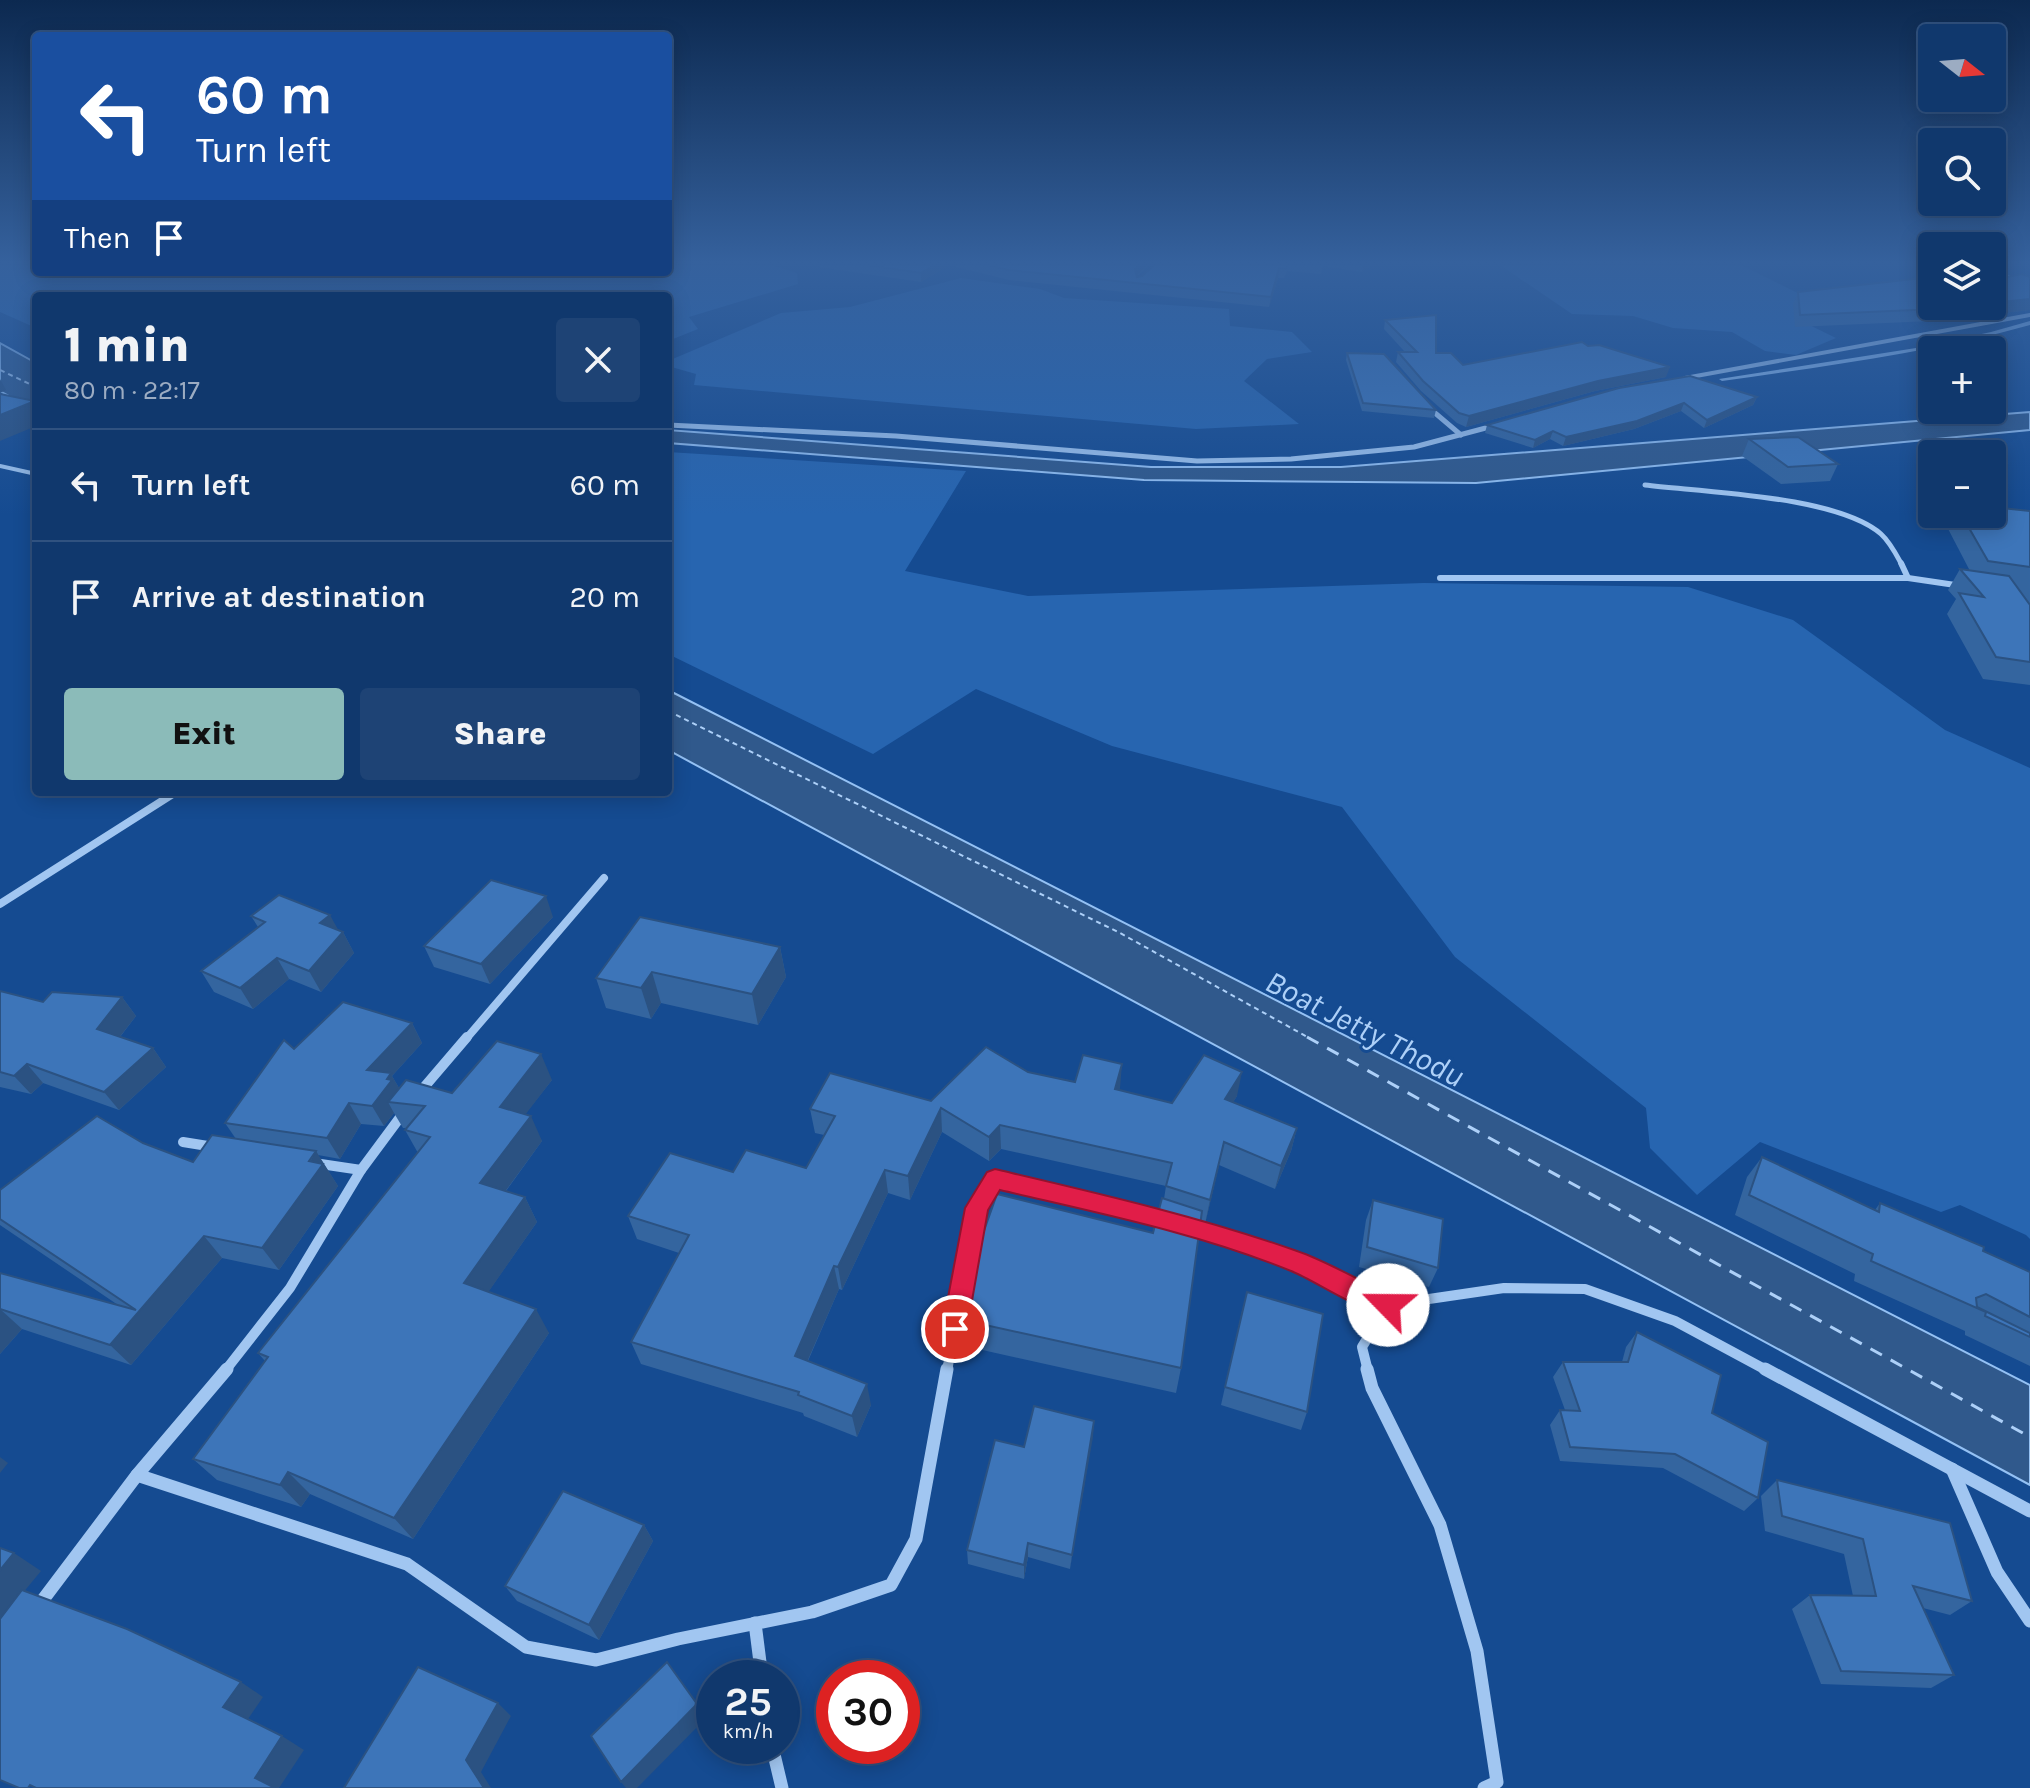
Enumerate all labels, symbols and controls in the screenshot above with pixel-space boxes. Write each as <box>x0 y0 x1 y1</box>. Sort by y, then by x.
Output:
north arrow <box>1918 24 2006 112</box>
map controls <box>1918 24 2006 528</box>
text: 60 m <box>196 62 333 127</box>
icon: left <box>64 64 168 168</box>
button: search <box>1918 128 2006 216</box>
text: Turn left <box>196 129 331 171</box>
icon: arrive <box>147 216 191 260</box>
text: Then <box>64 220 131 256</box>
button: layers <box>1918 232 2006 320</box>
text: 1 min <box>64 317 190 373</box>
button: close <box>556 318 640 402</box>
button: + <box>1918 336 2006 424</box>
text: 80 m · 22:17 <box>64 375 200 406</box>
button: − <box>1918 440 2006 528</box>
icon: left <box>64 463 108 507</box>
text: Turn left <box>132 467 250 503</box>
text: 60 m <box>570 467 640 503</box>
icon: arrive <box>64 575 108 619</box>
text: Arrive at destination <box>132 579 426 615</box>
text: 20 m <box>570 579 640 615</box>
button: Exit <box>64 688 344 780</box>
button: Share <box>360 688 640 780</box>
water label: Boat Jetty Thodu <box>1259 963 1471 1095</box>
position arrow <box>1346 1263 1430 1347</box>
pin <box>921 1295 989 1363</box>
icon: arrive <box>933 1307 977 1351</box>
speed limit sign: 30 <box>816 1660 920 1764</box>
text: 25 <box>724 1678 772 1725</box>
text: km/h <box>723 1720 773 1743</box>

